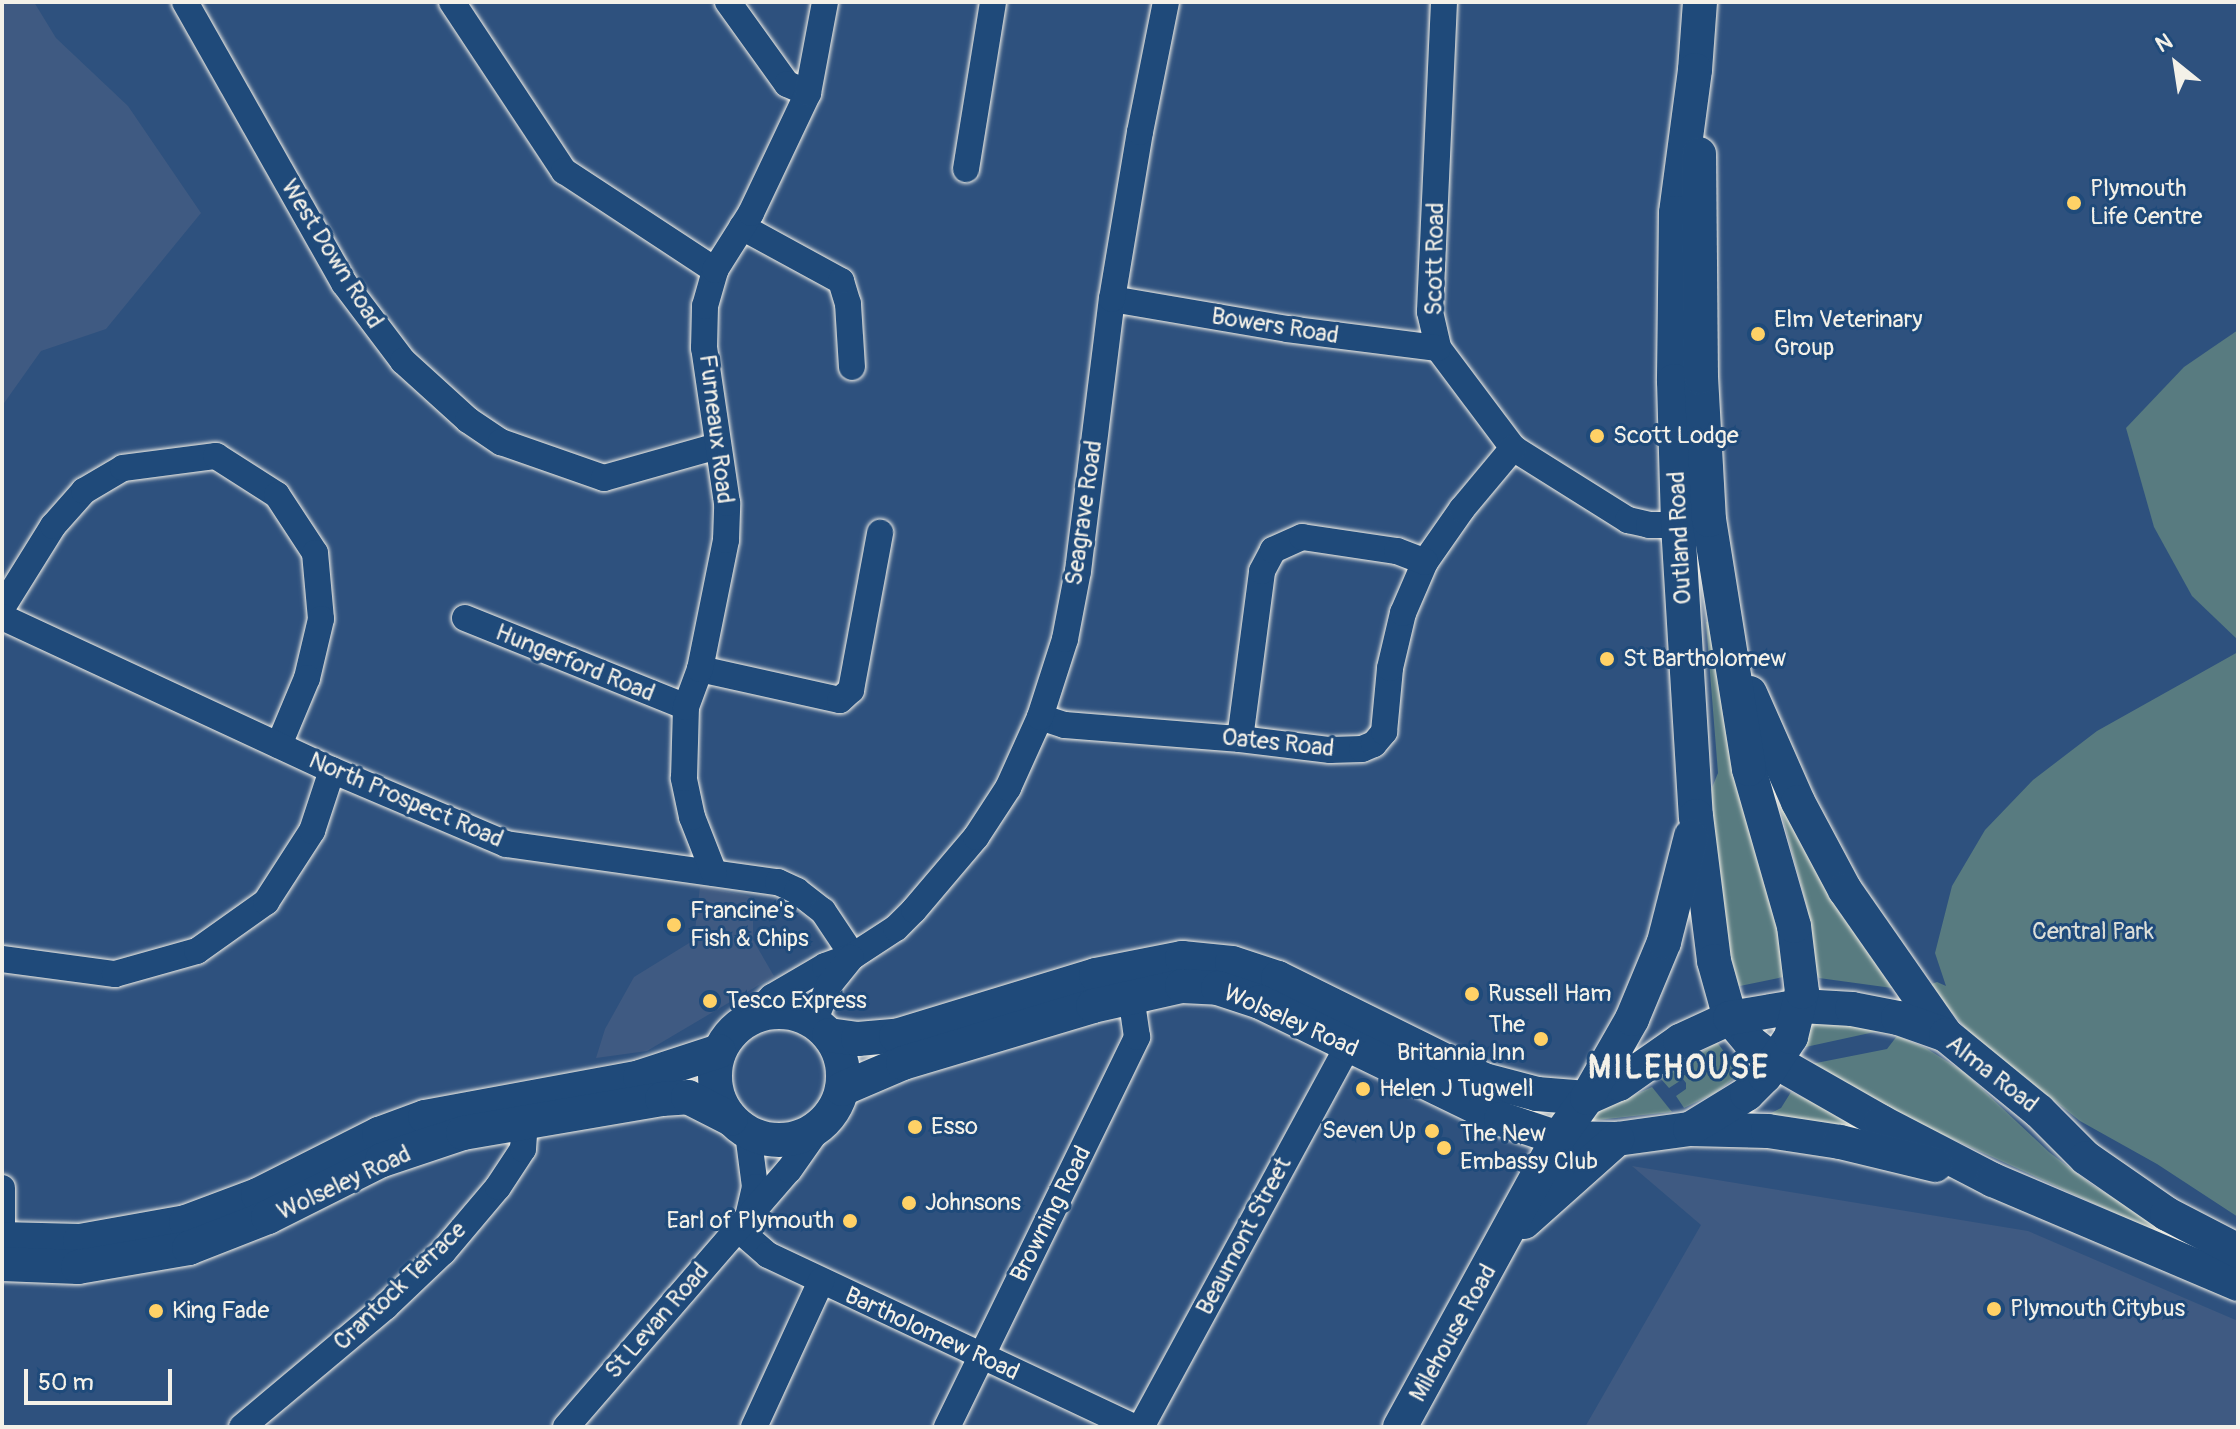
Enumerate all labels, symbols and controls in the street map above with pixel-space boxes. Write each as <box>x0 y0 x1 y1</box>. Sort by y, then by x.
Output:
north arrow <box>2136 24 2216 104</box>
text: N <box>2151 27 2177 59</box>
street label: West Down Road <box>275 174 389 334</box>
place label: Plymouth Life Centre <box>2090 175 2202 231</box>
marker: Plymouth Life Centre <box>2065 194 2083 212</box>
street label: Scott Road <box>1420 202 1450 316</box>
street label: Bowers Road <box>1209 302 1341 350</box>
place label: Elm Veterinary Group <box>1774 306 1923 362</box>
marker: Elm Veterinary Group <box>1749 325 1767 343</box>
street label: Furneaux Road <box>693 353 739 505</box>
place label: Scott Lodge <box>1613 422 1739 450</box>
marker: Scott Lodge <box>1588 427 1606 445</box>
street label: Seagrave Road <box>1060 439 1108 587</box>
street label: Outland Road <box>1662 471 1698 605</box>
street label: Hungerford Road <box>491 618 659 708</box>
place label: St Bartholomew <box>1623 645 1786 673</box>
marker: St Bartholomew <box>1598 650 1616 668</box>
street label: Oates Road <box>1220 723 1336 763</box>
street label: North Prospect Road <box>305 746 507 854</box>
place label: Francine's Fish & Chips <box>690 897 809 953</box>
marker: Francine's Fish & Chips <box>665 916 683 934</box>
park label: Central Park <box>2032 918 2154 946</box>
street label: Wolseley Road <box>1219 978 1363 1064</box>
place label: Russell Ham <box>1488 980 1612 1008</box>
marker: Russell Ham <box>1463 985 1481 1003</box>
place label: Tesco Express <box>726 987 867 1015</box>
marker: Tesco Express <box>701 992 719 1010</box>
place label: The Britannia Inn <box>1397 1011 1525 1067</box>
street label: Alma Road <box>1940 1029 2044 1119</box>
marker: The Britannia Inn <box>1532 1030 1550 1048</box>
district label: MILEHOUSE <box>1588 1049 1770 1087</box>
place label: Helen J Tugwell <box>1379 1075 1534 1103</box>
marker: Helen J Tugwell <box>1354 1080 1372 1098</box>
place label: Esso <box>931 1113 978 1141</box>
place label: Seven Up <box>1322 1117 1416 1145</box>
marker: Esso <box>906 1118 924 1136</box>
place label: The New Embassy Club <box>1460 1120 1598 1176</box>
marker: Seven Up <box>1423 1122 1441 1140</box>
street label: Wolseley Road <box>272 1139 416 1227</box>
marker: The New Embassy Club <box>1435 1139 1453 1157</box>
street label: Browning Road <box>1004 1141 1098 1287</box>
street label: Beaumont Street <box>1190 1152 1298 1320</box>
place label: Johnsons <box>925 1189 1021 1217</box>
marker: Johnsons <box>900 1194 918 1212</box>
place label: Earl of Plymouth <box>667 1207 834 1235</box>
marker: Earl of Plymouth <box>841 1212 859 1230</box>
street label: Crantock Terrace <box>328 1215 472 1357</box>
street label: St Levan Road <box>599 1257 715 1385</box>
street label: Milehouse Road <box>1403 1259 1503 1407</box>
street label: Bartholomew Road <box>840 1281 1024 1387</box>
place label: Plymouth Citybus <box>2010 1295 2185 1323</box>
place label: King Fade <box>172 1297 269 1325</box>
marker: Plymouth Citybus <box>1985 1300 2003 1318</box>
marker: King Fade <box>147 1302 165 1320</box>
scale bar <box>28 1353 176 1403</box>
text: 50 m <box>38 1368 94 1397</box>

